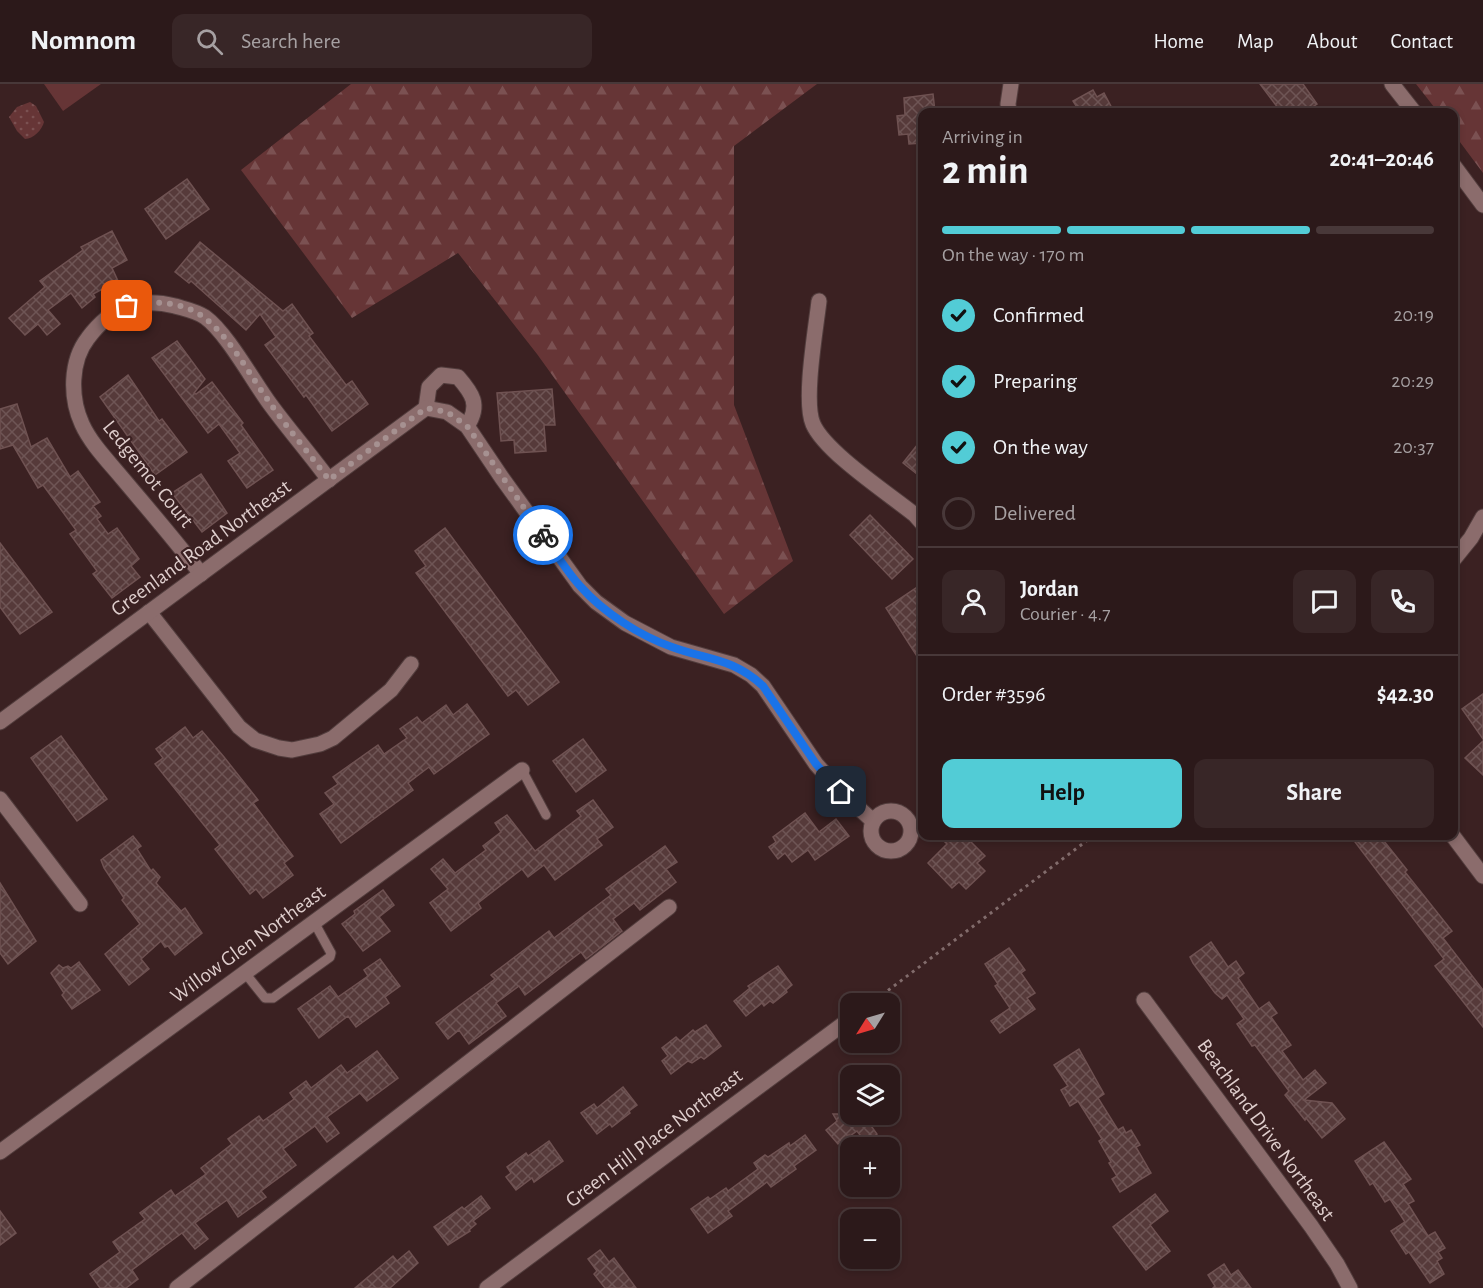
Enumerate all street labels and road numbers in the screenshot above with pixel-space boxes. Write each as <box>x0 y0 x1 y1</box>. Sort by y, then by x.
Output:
street label: Ledgemot Court <box>99 416 198 532</box>
street label: Greenland Road Northeast <box>107 476 295 620</box>
street label: Willow Glen Northeast <box>167 881 330 1007</box>
street label: Beachland Drive Northeast <box>1193 1035 1339 1225</box>
street label: Green Hill Place Northeast <box>562 1065 746 1211</box>

